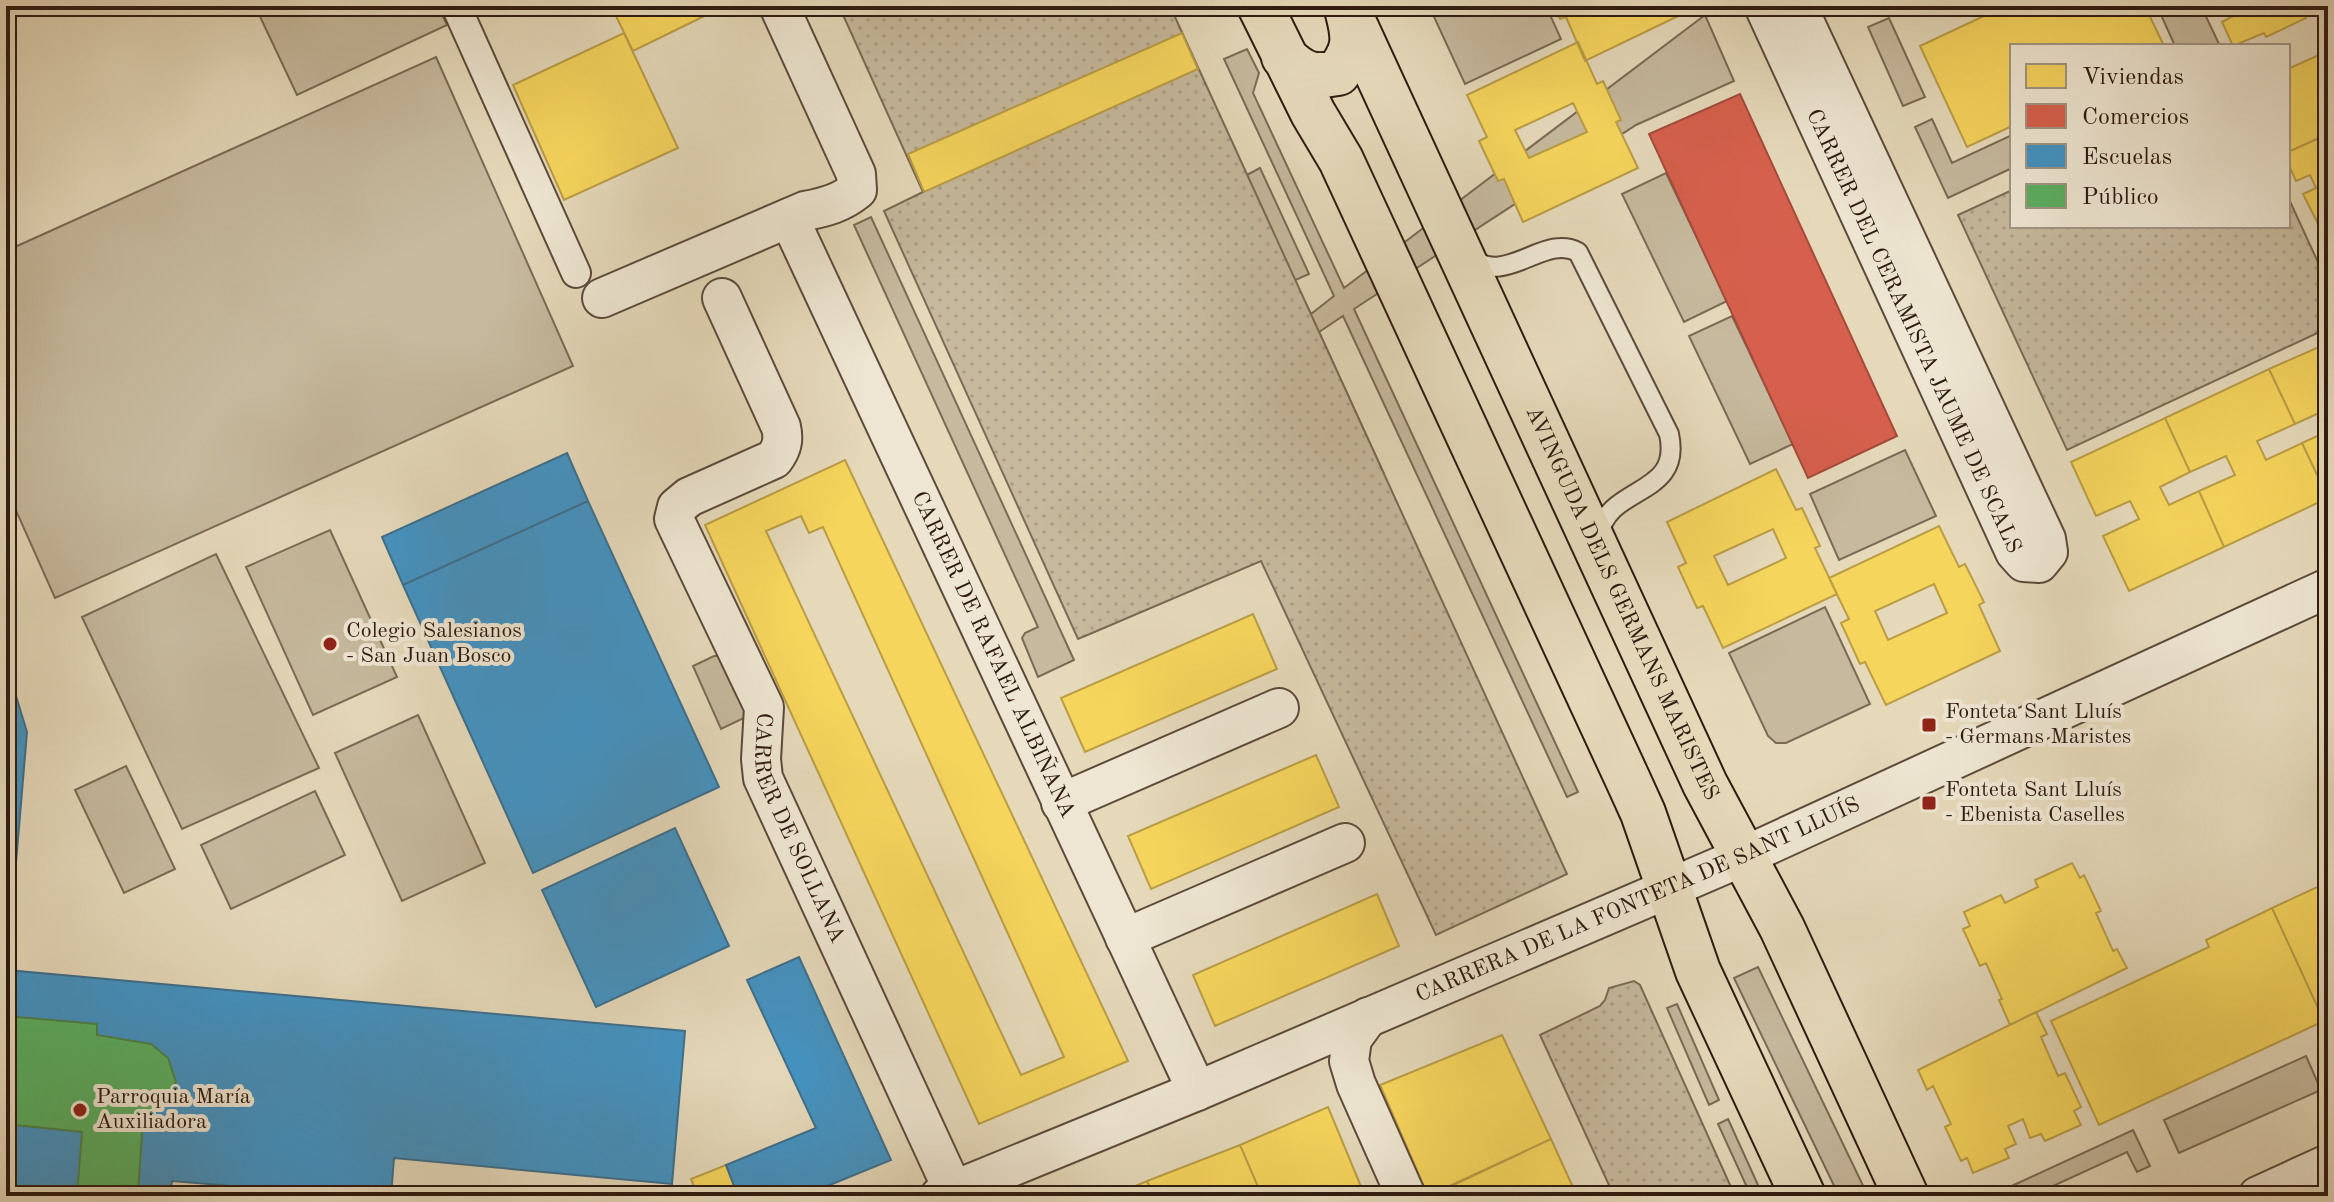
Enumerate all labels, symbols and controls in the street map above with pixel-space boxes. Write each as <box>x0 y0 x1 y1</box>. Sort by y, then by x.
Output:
legend <box>2010 44 2290 228</box>
text: Viviendas <box>2082 66 2184 90</box>
street label: CARRER DEL CERAMISTA JAUME DE SCALS <box>1802 106 2025 557</box>
text: Comercios <box>2082 106 2189 130</box>
text: Escuelas <box>2082 146 2172 170</box>
text: Público <box>2082 186 2159 210</box>
street label: AVINGUDA DELS GERMANS MARISTES <box>1521 403 1723 804</box>
street label: CARRER DE RAFAEL ALBIÑANA <box>907 488 1079 821</box>
place label: Colegio Salesianos - San Juan Bosco <box>346 620 522 667</box>
marker: Colegio Salesianos - San Juan Bosco <box>321 635 339 653</box>
place label: Fonteta Sant Lluís - Germans Maristes <box>1945 701 2131 748</box>
street label: CARRER DE SOLLANA <box>750 712 849 947</box>
marker: Fonteta Sant Lluís - Germans Maristes <box>1920 716 1938 734</box>
place label: Fonteta Sant Lluís - Ebenista Caselles <box>1945 779 2125 826</box>
street label: CARRERA DE LA FONTETA DE SANT LLUÍS <box>1413 793 1863 1007</box>
marker: Fonteta Sant Lluís - Ebenista Caselles <box>1920 794 1938 812</box>
place label: Parroquia María Auxiliadora <box>96 1086 251 1133</box>
marker: Parroquia María Auxiliadora <box>71 1101 89 1119</box>

